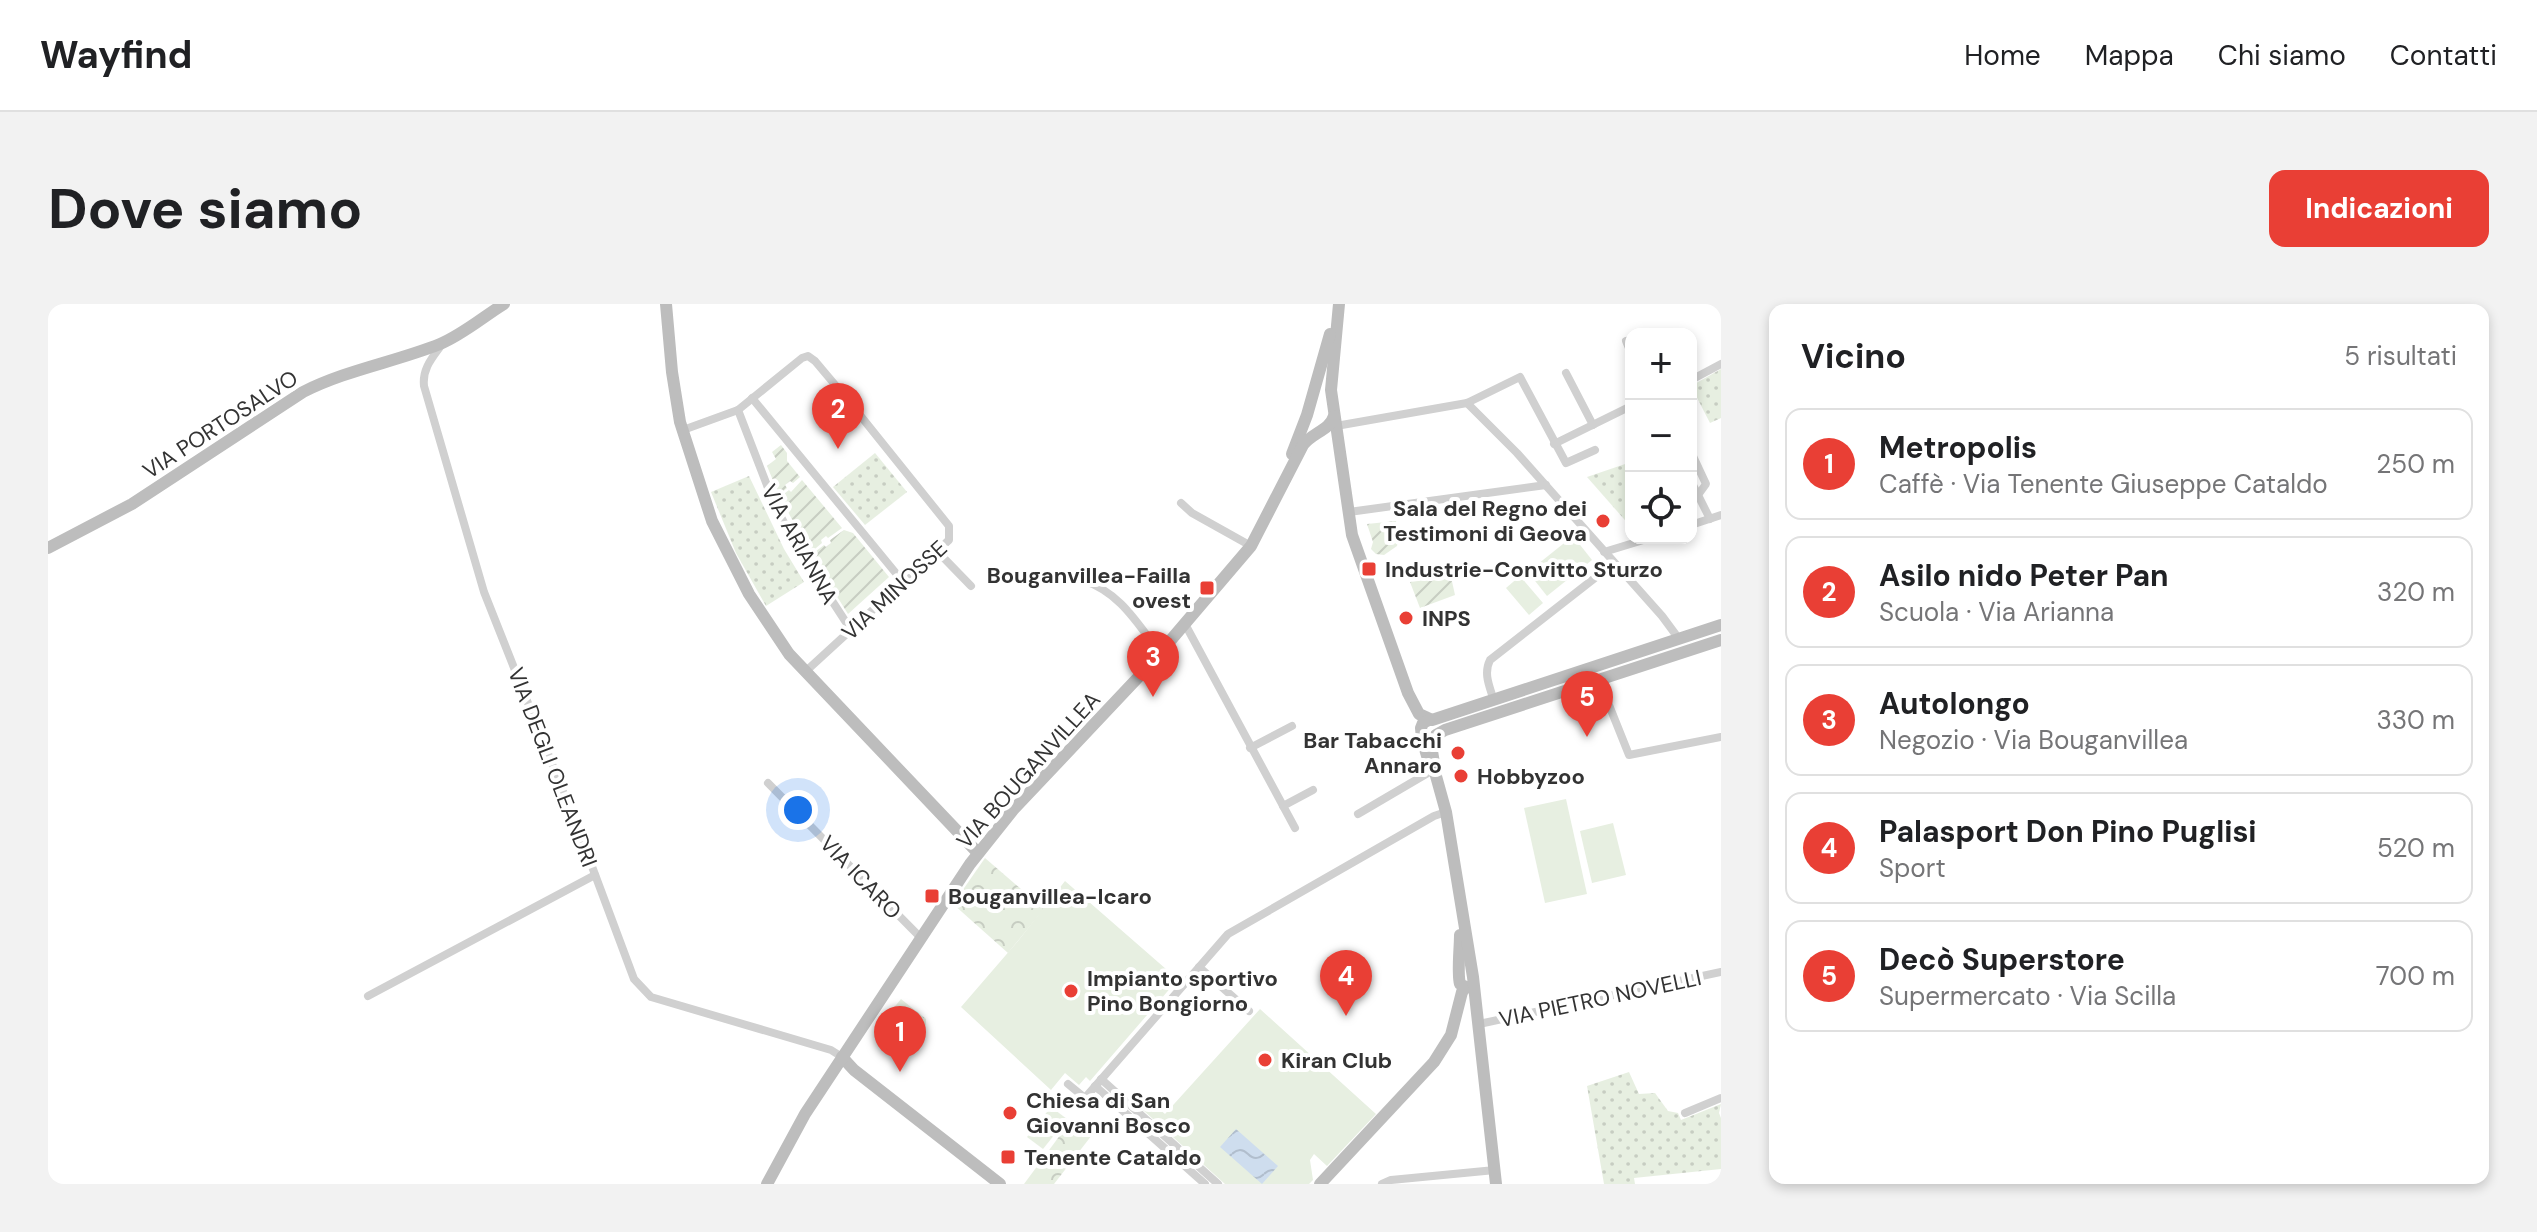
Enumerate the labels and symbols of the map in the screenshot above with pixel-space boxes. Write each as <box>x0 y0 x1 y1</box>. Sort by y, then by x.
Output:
street label: VIA PORTOSALVO <box>137 363 303 485</box>
pin: 2 <box>812 383 864 449</box>
street label: VIA ARIANNA <box>755 479 844 609</box>
place label: Sala del Regno dei Testimoni di Geova <box>1383 494 1587 548</box>
marker: Sala del Regno dei Testimoni di Geova <box>1594 512 1612 530</box>
street label: VIA MINOSSE <box>835 534 953 647</box>
place label: Industrie-Convitto Sturzo <box>1385 555 1663 584</box>
marker: Industrie-Convitto Sturzo <box>1360 560 1378 578</box>
place label: Bouganvillea-Failla ovest <box>987 561 1191 615</box>
marker: Bouganvillea-Failla ovest <box>1198 579 1216 597</box>
place label: INPS <box>1422 604 1471 633</box>
marker: INPS <box>1397 609 1415 627</box>
pin: 3 <box>1127 631 1179 697</box>
street label: VIA DEGLI OLEANDRI <box>501 663 604 871</box>
pin: 5 <box>1561 671 1613 737</box>
street label: VIA BOUGANVILLEA <box>950 686 1107 855</box>
place label: Bar Tabacchi Annaro <box>1303 726 1442 780</box>
marker: Bar Tabacchi Annaro <box>1449 744 1467 762</box>
place label: Hobbyzoo <box>1477 762 1585 791</box>
marker: Hobbyzoo <box>1452 767 1470 785</box>
your location <box>778 790 818 830</box>
street label: VIA ICARO <box>814 829 908 925</box>
place label: Bouganvillea-Icaro <box>948 882 1152 911</box>
marker: Bouganvillea-Icaro <box>923 887 941 905</box>
pin: 4 <box>1320 950 1372 1016</box>
street label: VIA PIETRO NOVELLI <box>1496 963 1704 1034</box>
place label: Impianto sportivo Pino Bongiorno <box>1087 964 1278 1018</box>
marker: Impianto sportivo Pino Bongiorno <box>1062 982 1080 1000</box>
pin: 1 <box>874 1006 926 1072</box>
place label: Kiran Club <box>1281 1046 1392 1075</box>
marker: Kiran Club <box>1256 1051 1274 1069</box>
place label: Chiesa di San Giovanni Bosco <box>1026 1086 1191 1140</box>
marker: Chiesa di San Giovanni Bosco <box>1001 1104 1019 1122</box>
place label: Tenente Cataldo <box>1024 1143 1202 1172</box>
marker: Tenente Cataldo <box>999 1148 1017 1166</box>

